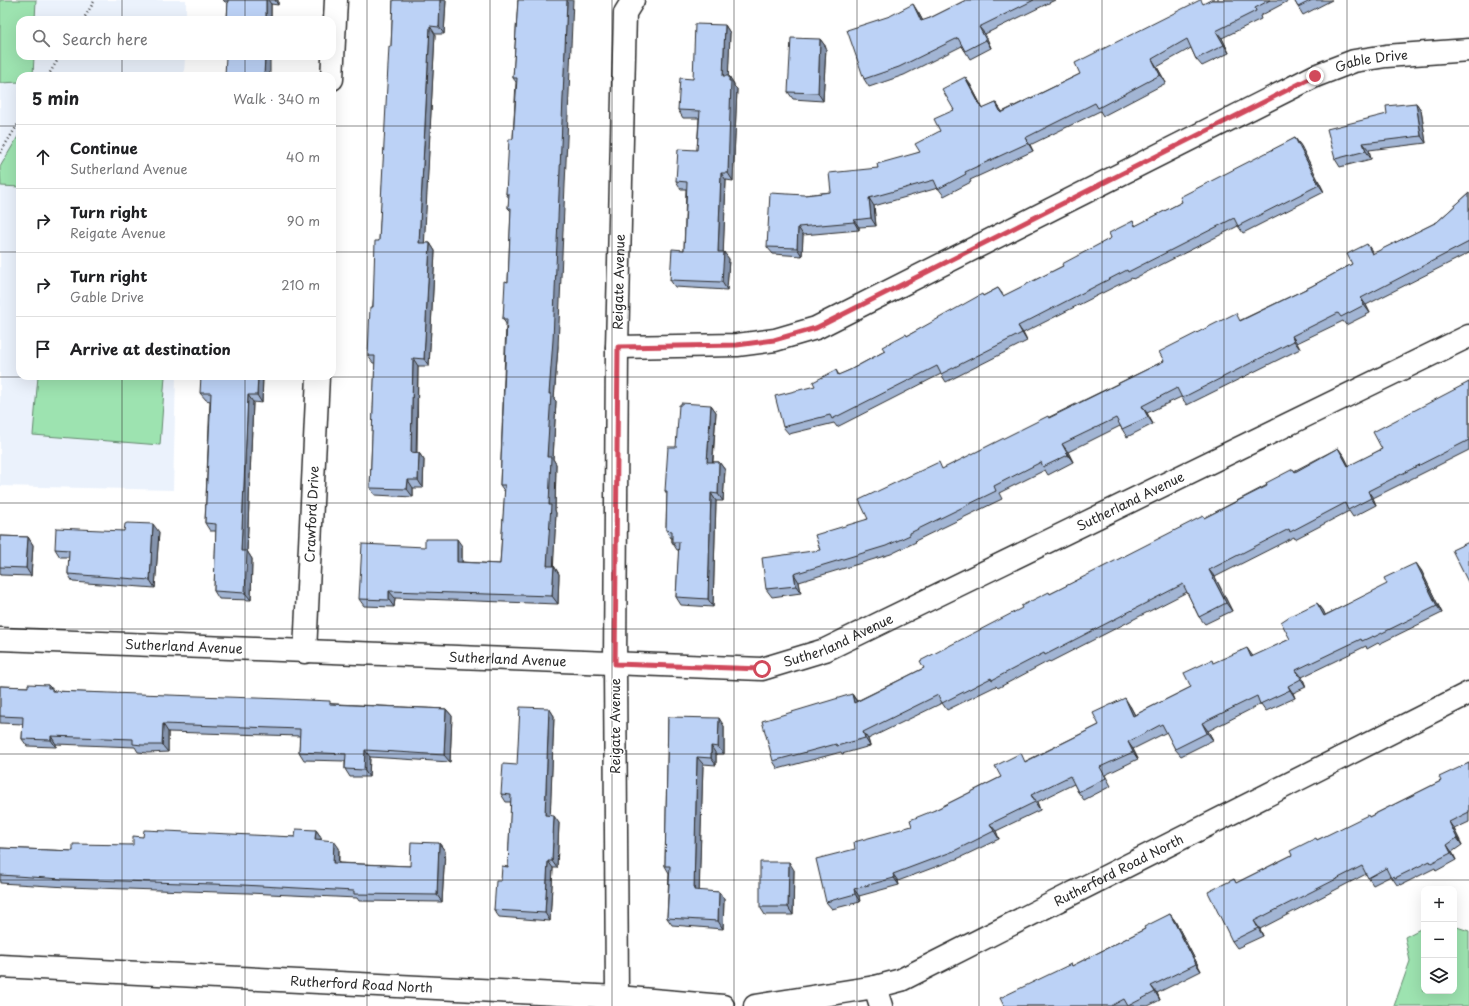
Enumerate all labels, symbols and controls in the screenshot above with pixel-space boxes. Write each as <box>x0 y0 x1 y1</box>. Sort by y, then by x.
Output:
search box <box>16 16 336 60</box>
icon: search <box>30 27 52 49</box>
text: Search here <box>62 27 148 50</box>
street label: Gable Drive <box>1332 44 1408 77</box>
route end <box>1306 67 1324 85</box>
text: 5 min <box>32 85 79 111</box>
text: Walk · 340 m <box>233 89 320 108</box>
text: Continue <box>70 136 138 159</box>
icon: ahead <box>32 146 54 168</box>
text: 40 m <box>286 147 320 166</box>
text: Sutherland Avenue <box>70 159 188 178</box>
text: Turn right <box>70 200 147 223</box>
icon: right <box>32 210 54 232</box>
text: 90 m <box>287 211 320 230</box>
text: Reigate Avenue <box>70 223 166 242</box>
street label: Reigate Avenue <box>607 234 629 330</box>
text: Turn right <box>70 264 147 287</box>
icon: right <box>32 274 54 296</box>
text: 210 m <box>281 275 320 294</box>
text: Gable Drive <box>70 287 144 306</box>
text: Arrive at destination <box>70 337 231 360</box>
icon: arrive <box>32 338 54 360</box>
street label: Crawford Drive <box>299 465 323 563</box>
street label: Sutherland Avenue <box>1073 466 1187 535</box>
street label: Sutherland Avenue <box>781 608 896 671</box>
street label: Sutherland Avenue <box>125 634 243 658</box>
street label: Sutherland Avenue <box>448 647 567 670</box>
route start <box>753 660 771 678</box>
street label: Reigate Avenue <box>605 678 624 774</box>
street label: Rutherford Road North <box>1050 829 1186 910</box>
map controls <box>1421 886 1457 994</box>
button: + <box>1421 886 1457 922</box>
button: − <box>1421 922 1457 958</box>
button: layers <box>1421 958 1457 994</box>
street label: Rutherford Road North <box>290 971 433 997</box>

